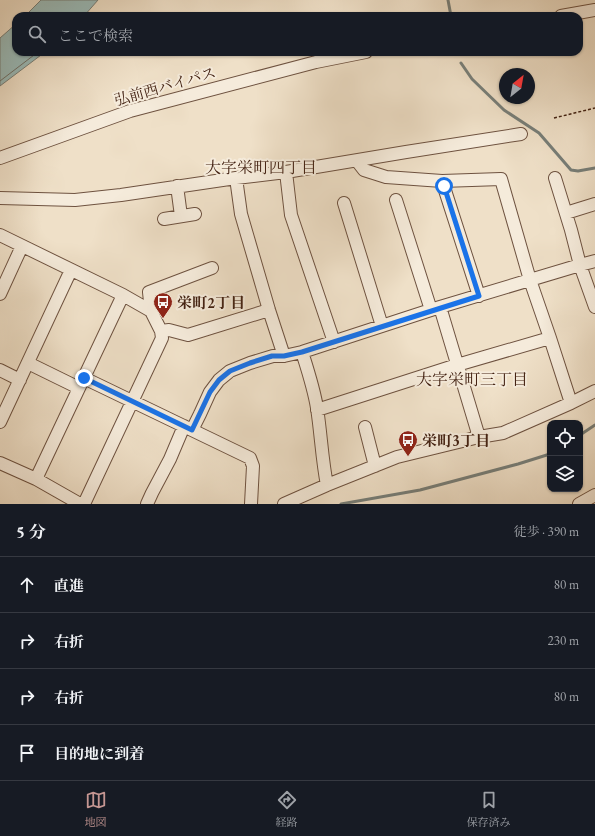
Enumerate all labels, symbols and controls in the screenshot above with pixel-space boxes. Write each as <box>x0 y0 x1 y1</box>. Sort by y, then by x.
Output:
search box <box>12 12 583 56</box>
icon: search <box>26 23 48 45</box>
text: ここで検索 <box>58 26 133 45</box>
street label: 弘前西バイパス <box>112 62 218 110</box>
north arrow <box>499 68 535 104</box>
district label: 大字栄町四丁目 <box>205 157 317 178</box>
route start <box>435 177 453 195</box>
bus stop icon: 栄町2丁目 <box>152 291 174 319</box>
place label: 栄町2丁目 <box>177 293 245 312</box>
route end <box>75 369 93 387</box>
district label: 大字栄町三丁目 <box>416 369 528 390</box>
map controls <box>547 420 583 492</box>
button: locate <box>547 420 583 456</box>
bus stop icon: 栄町3丁目 <box>397 429 419 457</box>
place label: 栄町3丁目 <box>422 431 490 450</box>
button: layers <box>547 456 583 492</box>
text: 5 分 <box>16 521 46 543</box>
text: 徒歩 · 390 m <box>514 523 579 540</box>
icon: ahead <box>16 574 38 596</box>
text: 直進 <box>54 576 84 595</box>
text: 80 m <box>554 576 579 593</box>
icon: right <box>16 630 38 652</box>
text: 右折 <box>54 632 84 651</box>
text: 230 m <box>548 632 579 649</box>
icon: right <box>16 686 38 708</box>
text: 右折 <box>54 688 84 707</box>
text: 80 m <box>554 688 579 705</box>
icon: arrive <box>16 742 38 764</box>
text: 目的地に到着 <box>54 744 144 763</box>
tab: 地図 <box>85 789 107 829</box>
tab: 経路 <box>276 789 298 829</box>
tab: 保存済み <box>467 789 511 829</box>

